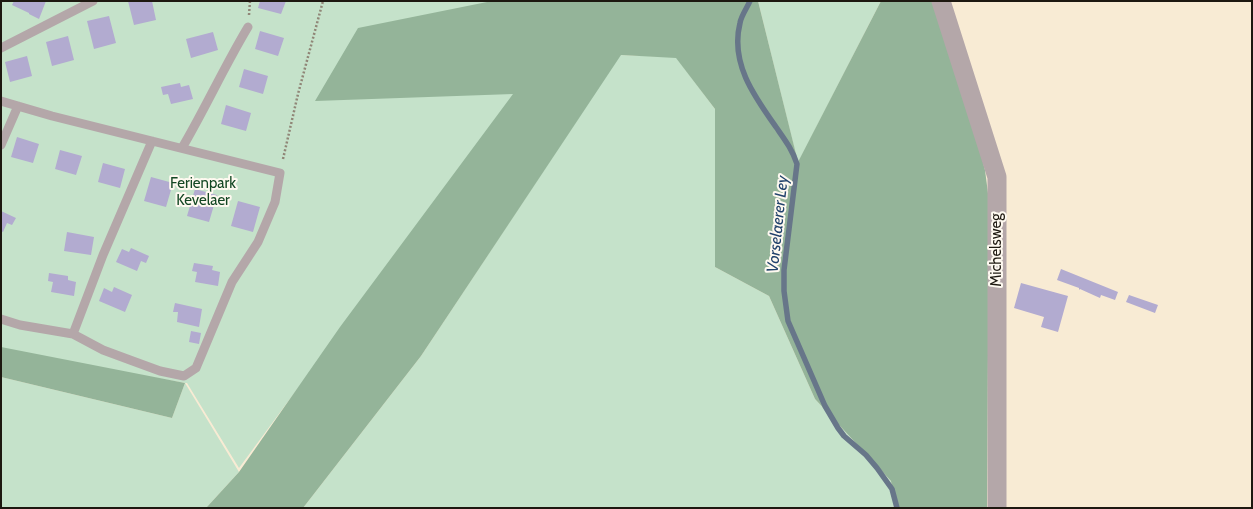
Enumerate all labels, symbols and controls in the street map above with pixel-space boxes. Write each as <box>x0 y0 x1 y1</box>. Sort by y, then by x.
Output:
park label: Ferienpark Kevelaer <box>170 175 236 210</box>
water label: Vorselaerer Ley <box>763 175 793 273</box>
street label: Michelsweg <box>988 213 1006 287</box>

